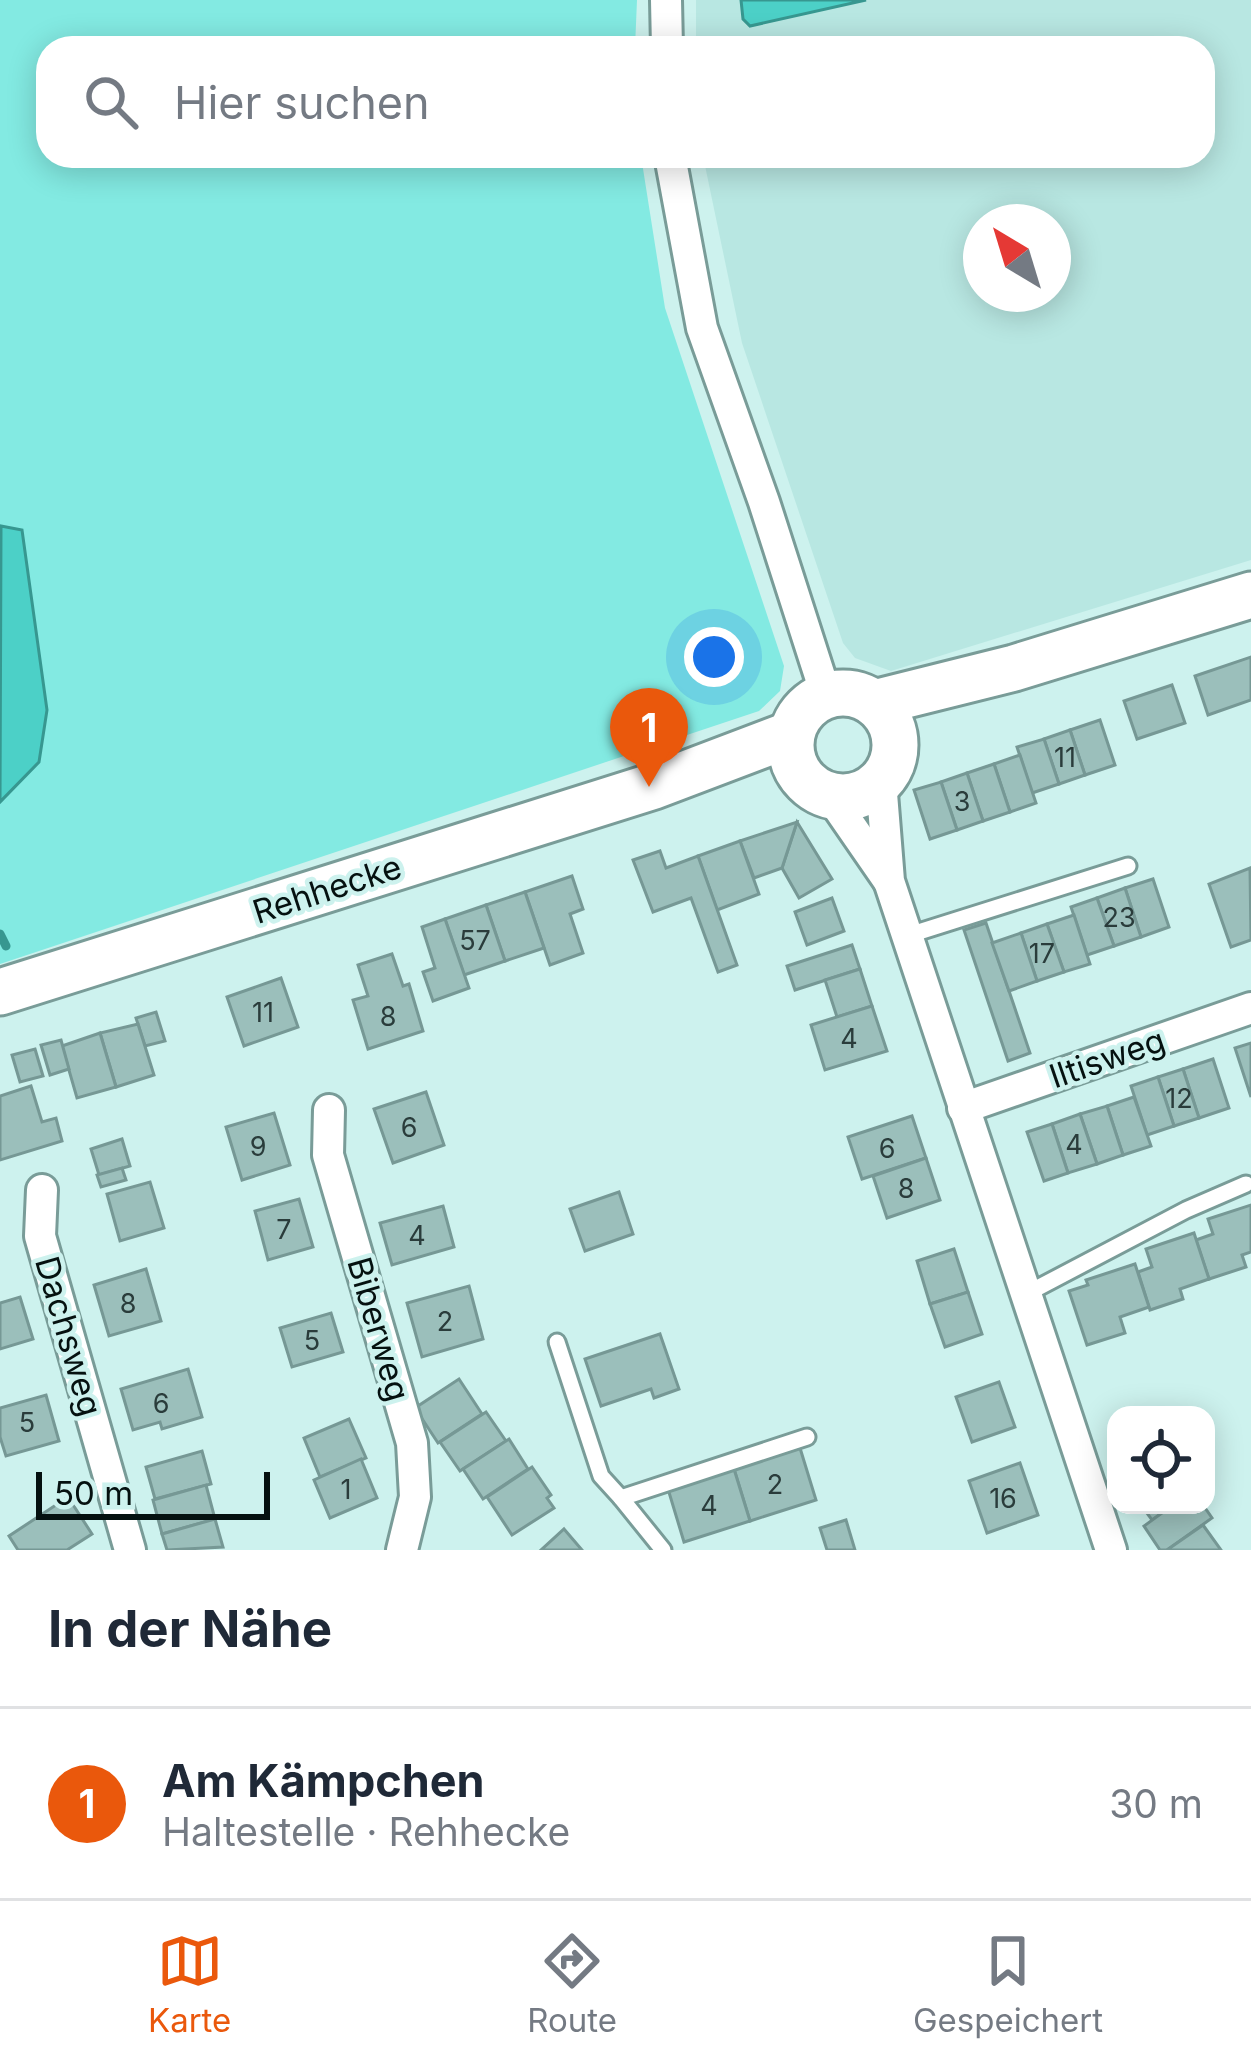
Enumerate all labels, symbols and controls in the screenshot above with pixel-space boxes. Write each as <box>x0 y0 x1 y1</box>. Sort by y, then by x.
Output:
search box <box>36 36 1215 168</box>
icon: search <box>78 69 144 135</box>
text: Hier suchen <box>174 75 430 130</box>
north arrow <box>963 204 1071 312</box>
your location <box>684 627 744 687</box>
pin: 1 <box>610 688 688 787</box>
house number: 11 <box>1054 741 1076 774</box>
house number: 3 <box>954 785 970 818</box>
street label: Rehhecke <box>248 846 406 932</box>
house number: 23 <box>1102 901 1136 934</box>
house number: 57 <box>459 924 491 957</box>
house number: 17 <box>1029 937 1055 970</box>
house number: 11 <box>252 996 274 1029</box>
house number: 8 <box>380 1000 396 1033</box>
street label: Iltisweg <box>1044 1020 1170 1096</box>
house number: 4 <box>840 1022 858 1055</box>
house number: 12 <box>1165 1082 1193 1115</box>
house number: 6 <box>401 1111 417 1144</box>
house number: 4 <box>1065 1128 1083 1161</box>
house number: 9 <box>250 1130 266 1163</box>
house number: 6 <box>879 1132 895 1165</box>
house number: 8 <box>898 1172 914 1205</box>
house number: 7 <box>276 1213 292 1246</box>
house number: 4 <box>408 1219 426 1252</box>
street label: Dachsweg <box>27 1252 111 1420</box>
street label: Biberweg <box>339 1253 419 1405</box>
house number: 8 <box>120 1287 136 1320</box>
house number: 2 <box>437 1305 453 1338</box>
house number: 5 <box>304 1324 320 1357</box>
house number: 6 <box>153 1387 169 1420</box>
house number: 5 <box>19 1406 35 1439</box>
map controls <box>1107 1406 1215 1514</box>
button: locate <box>1107 1406 1215 1514</box>
scale bar <box>36 1466 270 1519</box>
house number: 2 <box>767 1468 783 1501</box>
text: 50 m <box>54 1473 133 1513</box>
house number: 1 <box>341 1473 351 1506</box>
house number: 16 <box>989 1482 1017 1515</box>
house number: 4 <box>700 1489 718 1522</box>
text: In der Nähe <box>48 1598 332 1659</box>
text: Am Kämpchen <box>162 1753 485 1808</box>
text: 1 <box>79 1780 95 1827</box>
text: 30 m <box>1109 1780 1203 1827</box>
text: Haltestelle · Rehhecke <box>162 1808 570 1855</box>
tab: Karte <box>148 1928 231 2040</box>
tab: Route <box>527 1928 617 2040</box>
tab: Gespeichert <box>913 1928 1103 2040</box>

